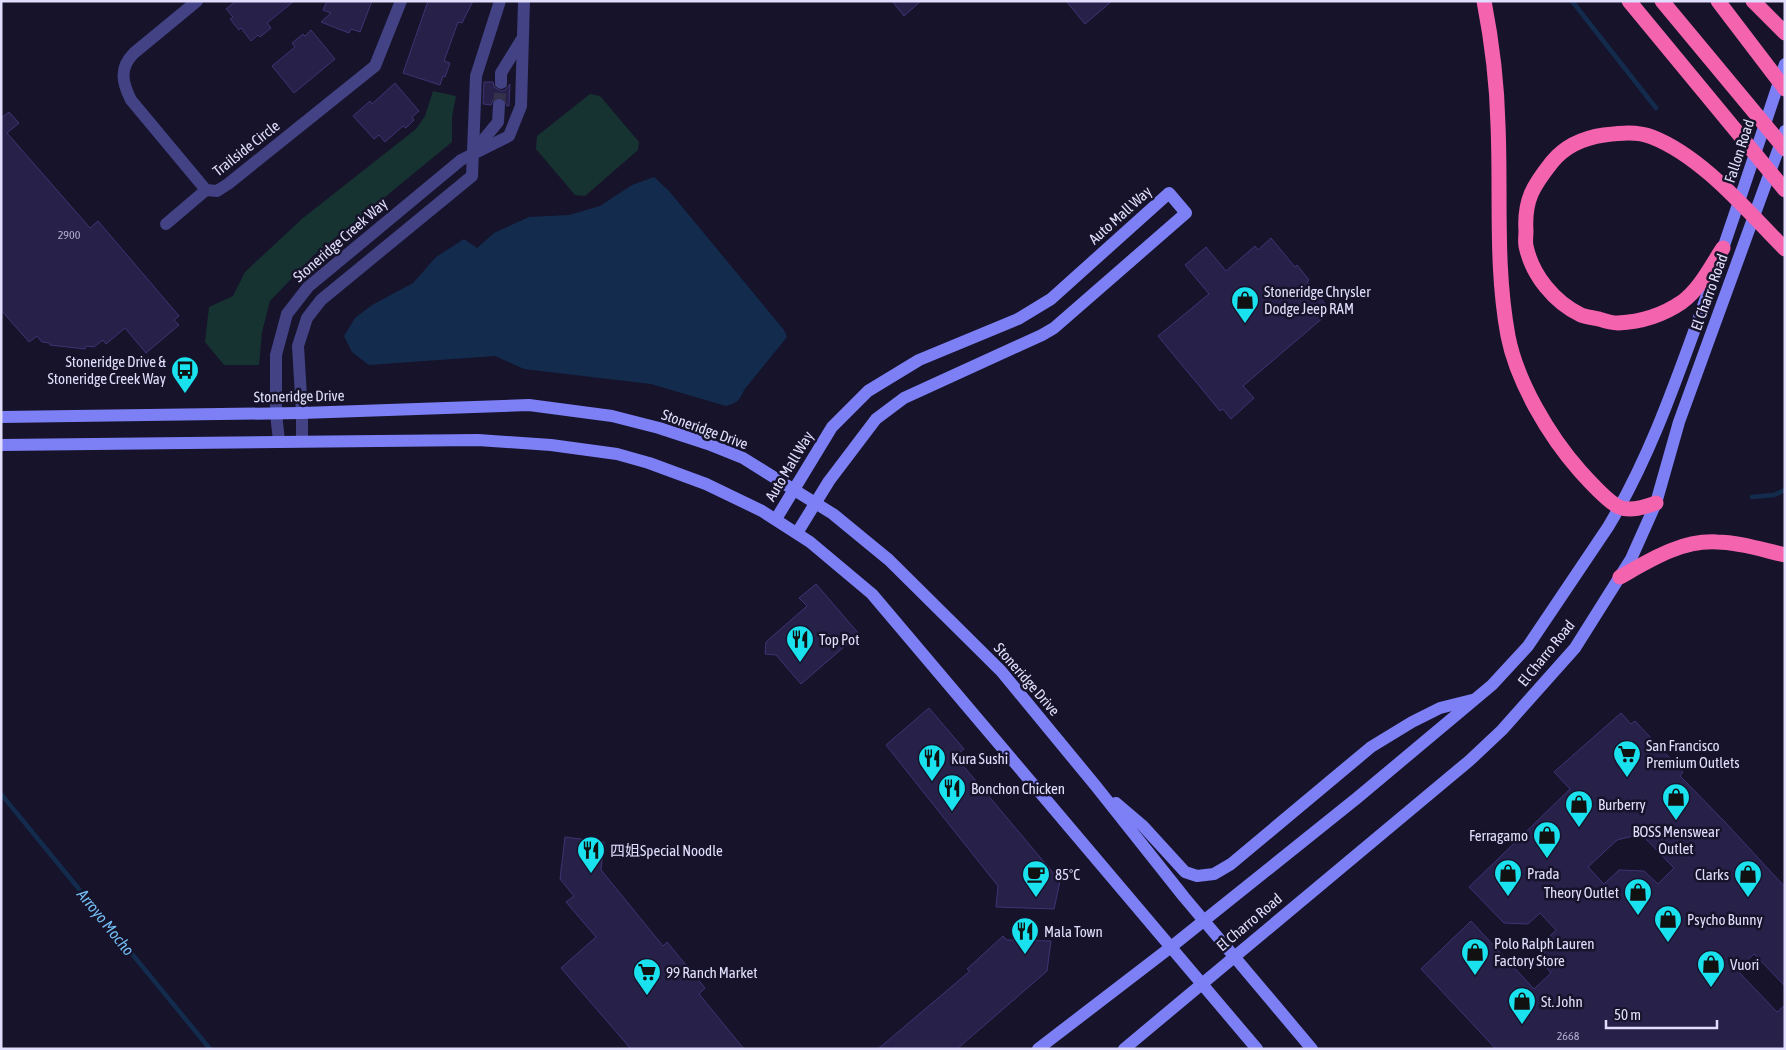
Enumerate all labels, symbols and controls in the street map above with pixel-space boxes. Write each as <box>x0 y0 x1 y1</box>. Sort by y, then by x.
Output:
street label: Trailside Circle <box>209 117 283 179</box>
street label: Fallon Road <box>1721 117 1757 185</box>
street label: Auto Mall Way <box>1085 182 1155 248</box>
street label: Stoneridge Creek Way <box>290 195 390 285</box>
house number: 2900 <box>58 228 81 242</box>
street label: El Charro Road <box>1687 251 1731 333</box>
place label: Stoneridge Chrysler Dodge Jeep RAM <box>1264 283 1371 317</box>
shop icon: Stoneridge Chrysler Dodge Jeep RAM <box>1230 285 1260 324</box>
place label: Stoneridge Drive & Stoneridge Creek Way <box>47 353 166 387</box>
bus stop icon: Stoneridge Drive & Stoneridge Creek Way <box>170 355 200 394</box>
street label: Stoneridge Drive <box>253 387 345 405</box>
street label: Stoneridge Drive <box>659 405 751 453</box>
street label: Auto Mall Way <box>762 428 816 504</box>
street label: El Charro Road <box>1514 617 1578 689</box>
restaurant icon: Top Pot <box>785 624 815 663</box>
place label: Top Pot <box>819 631 859 648</box>
street label: Stoneridge Drive <box>991 639 1063 719</box>
place label: San Francisco Premium Outlets <box>1646 737 1740 771</box>
supermarket icon: San Francisco Premium Outlets <box>1612 739 1642 778</box>
restaurant icon: Kura Sushi <box>917 743 947 782</box>
place label: Kura Sushi <box>951 750 1008 767</box>
restaurant icon: Bonchon Chicken <box>937 773 967 812</box>
place label: Bonchon Chicken <box>971 780 1065 797</box>
shop icon: BOSS Menswear Outlet <box>1661 782 1691 821</box>
shop icon: Burberry <box>1564 789 1594 828</box>
place label: Burberry <box>1598 796 1646 813</box>
shop icon: Ferragamo <box>1532 820 1562 859</box>
place label: BOSS Menswear Outlet <box>1633 823 1720 857</box>
place label: Ferragamo <box>1469 827 1528 844</box>
restaurant icon: 四姐Special Noodle <box>576 835 606 874</box>
place label: 四姐Special Noodle <box>610 842 723 859</box>
shop icon: Prada <box>1493 858 1523 897</box>
cafe icon: 85°C <box>1021 859 1051 898</box>
shop icon: Clarks <box>1733 859 1763 898</box>
place label: Prada <box>1527 865 1560 882</box>
place label: 85°C <box>1055 866 1080 883</box>
place label: Clarks <box>1695 866 1729 883</box>
shop icon: Theory Outlet <box>1623 877 1653 916</box>
place label: Theory Outlet <box>1544 884 1619 901</box>
water label: Arroyo Mocho <box>73 885 138 959</box>
street label: El Charro Road <box>1213 890 1285 954</box>
shop icon: Psycho Bunny <box>1653 904 1683 943</box>
place label: Psycho Bunny <box>1687 911 1763 928</box>
restaurant icon: Mala Town <box>1010 916 1040 955</box>
place label: Mala Town <box>1044 923 1103 940</box>
place label: Polo Ralph Lauren Factory Store <box>1494 935 1595 969</box>
shop icon: Polo Ralph Lauren Factory Store <box>1460 937 1490 976</box>
shop icon: Vuori <box>1696 949 1726 988</box>
place label: Vuori <box>1730 956 1759 973</box>
supermarket icon: 99 Ranch Market <box>632 957 662 996</box>
place label: 99 Ranch Market <box>666 964 758 981</box>
shop icon: St. John <box>1507 986 1537 1025</box>
place label: St. John <box>1541 993 1583 1010</box>
scale bar <box>1606 998 1717 1030</box>
text: 50 m <box>1614 1006 1641 1023</box>
house number: 2668 <box>1557 1029 1580 1043</box>

